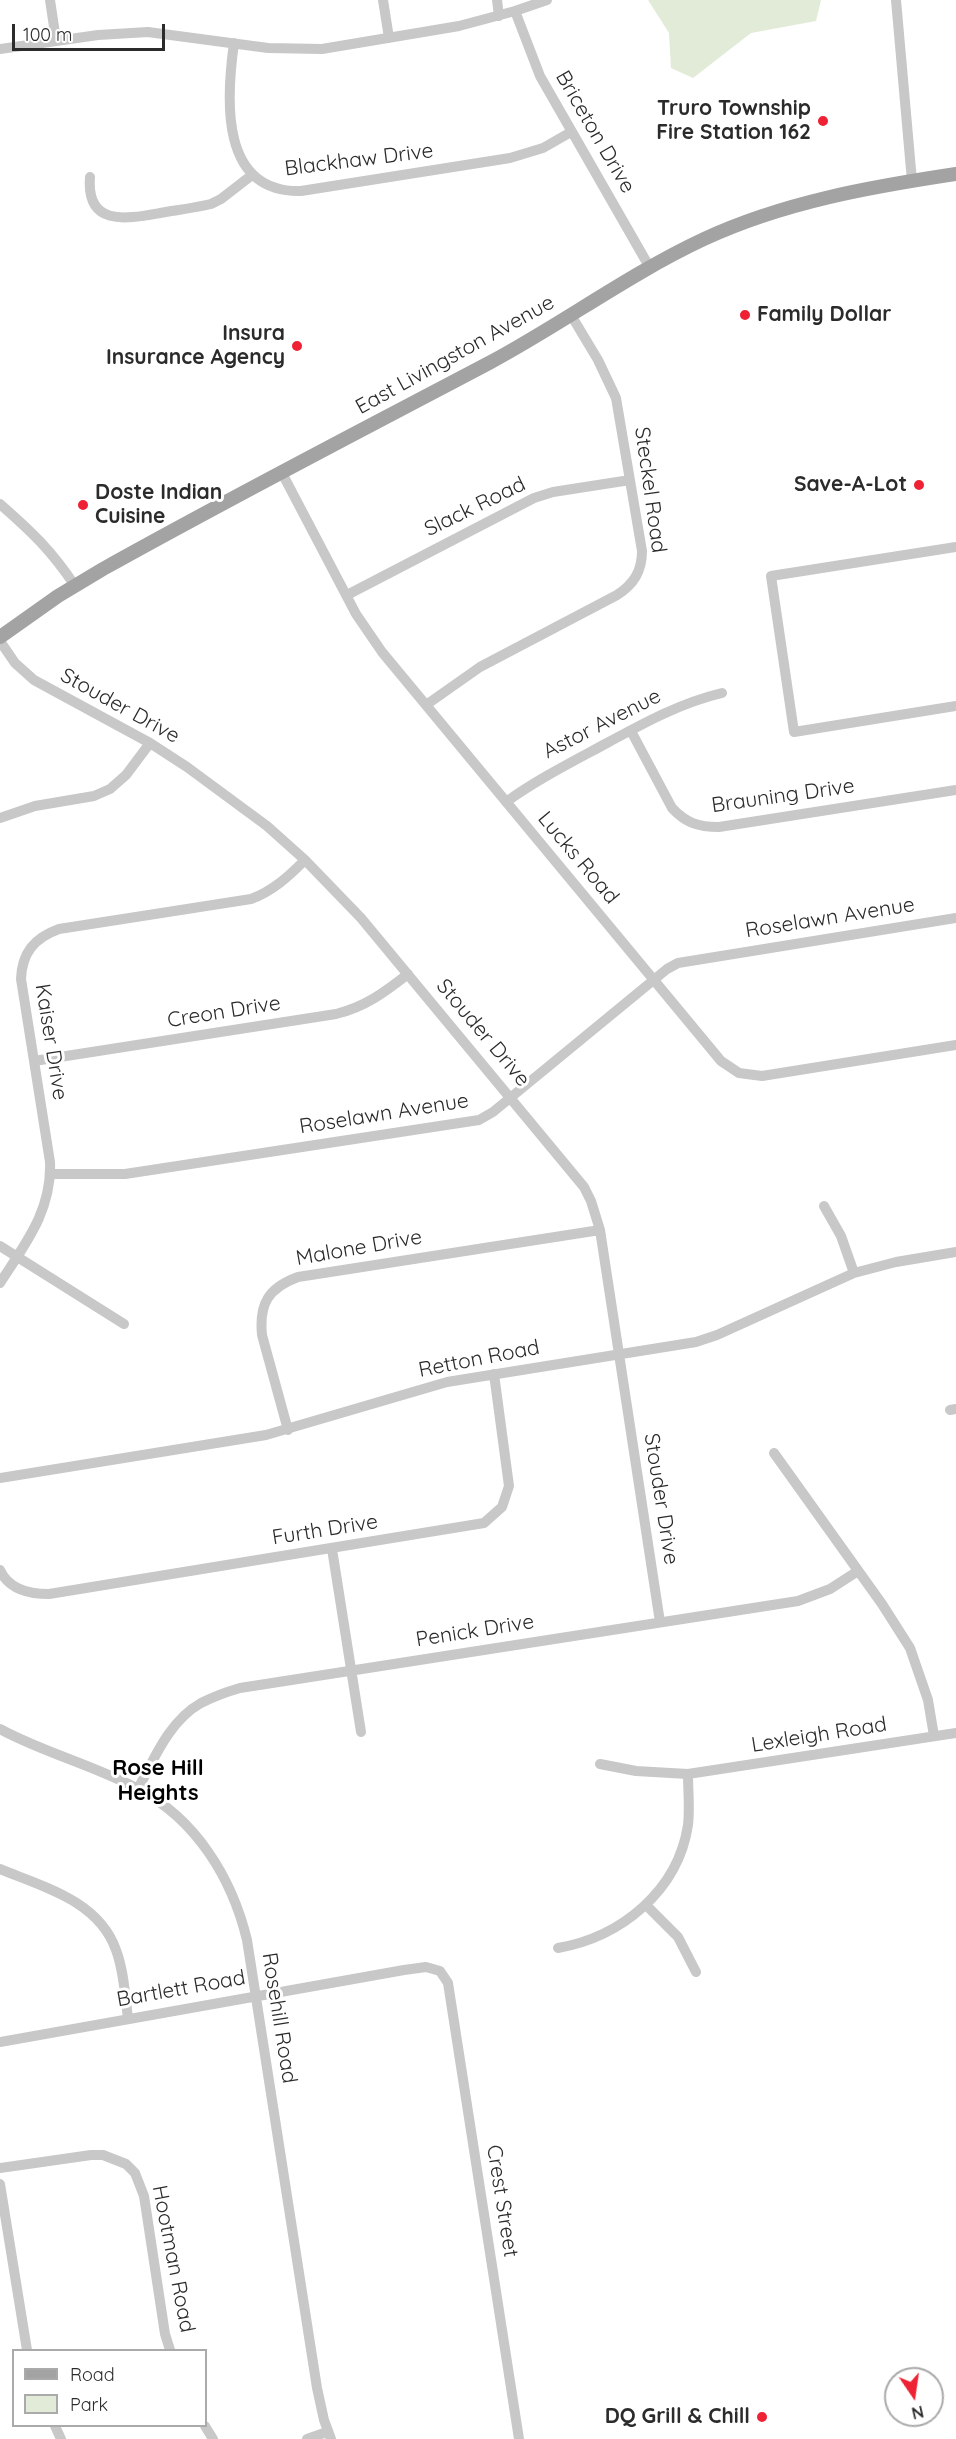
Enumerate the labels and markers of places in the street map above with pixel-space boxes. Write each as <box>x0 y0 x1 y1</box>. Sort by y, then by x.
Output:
place label: Truro Township Fire Station 162 <box>656 96 811 146</box>
marker: Truro Township Fire Station 162 <box>816 114 830 128</box>
place label: Family Dollar <box>757 302 891 328</box>
marker: Family Dollar <box>738 308 752 322</box>
place label: Insura Insurance Agency <box>106 321 285 371</box>
marker: Insura Insurance Agency <box>290 339 304 353</box>
place label: Save-A-Lot <box>794 472 907 498</box>
marker: Save-A-Lot <box>912 478 926 492</box>
place label: Doste Indian Cuisine <box>95 480 222 530</box>
marker: Doste Indian Cuisine <box>76 498 90 512</box>
place label: DQ Grill & Chill <box>605 2404 750 2430</box>
marker: DQ Grill & Chill <box>755 2410 769 2424</box>

